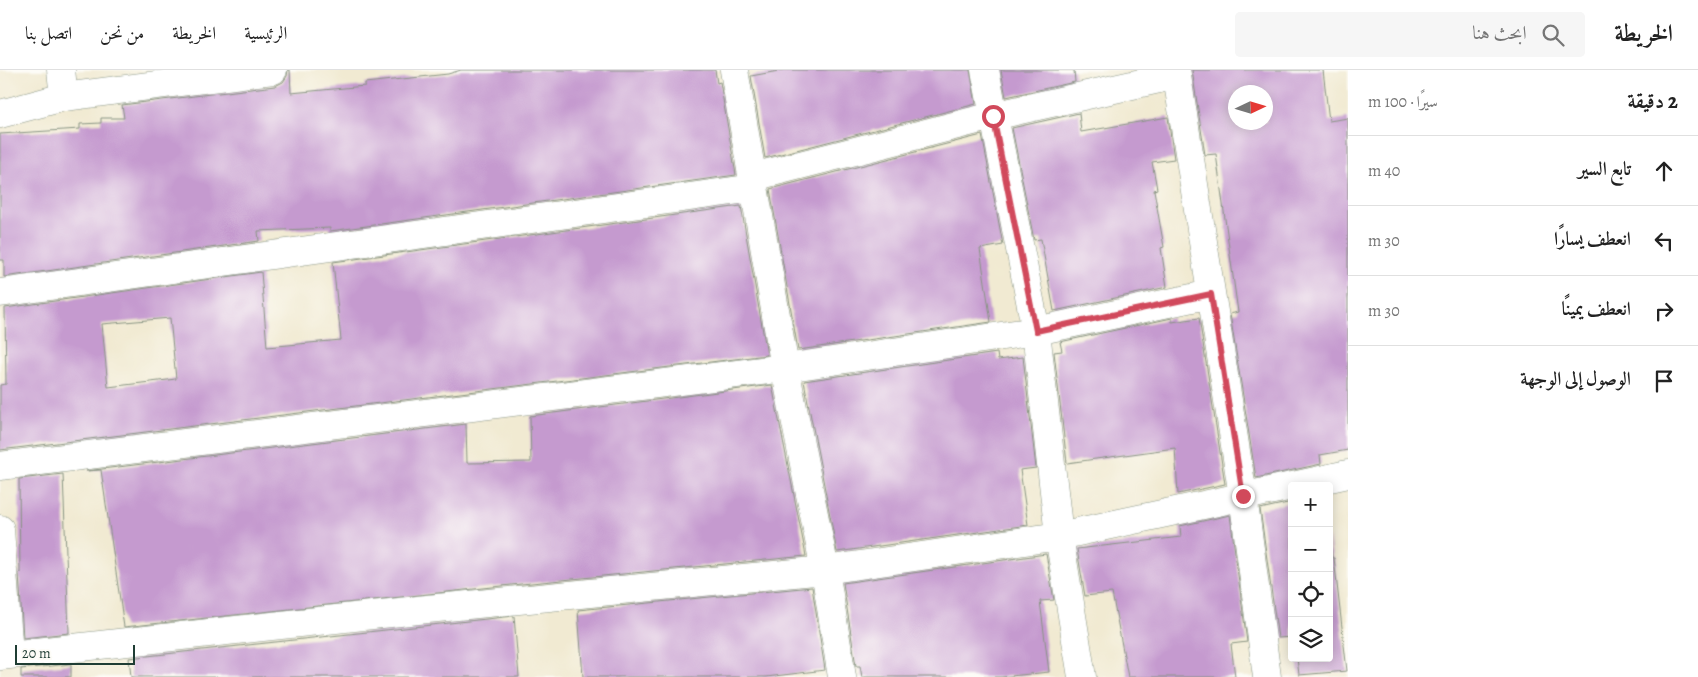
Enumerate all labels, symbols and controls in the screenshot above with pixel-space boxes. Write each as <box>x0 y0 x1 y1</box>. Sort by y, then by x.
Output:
search box <box>1235 12 1585 57</box>
text: الخريطة <box>1615 17 1673 49</box>
text: ابحث هنا <box>1472 20 1527 46</box>
text: اتصل بنا <box>25 21 72 45</box>
text: من نحن <box>100 21 144 45</box>
text: الخريطة <box>172 21 216 45</box>
text: الرئيسية <box>244 21 287 45</box>
icon: search <box>1539 21 1567 49</box>
north arrow <box>1228 85 1273 130</box>
text: 2 دقيقة <box>1628 87 1678 115</box>
text: سيرًا · 100 m <box>1368 91 1438 113</box>
route start <box>982 105 1005 128</box>
text: تابع السير <box>1578 156 1631 182</box>
icon: ahead <box>1650 157 1678 185</box>
text: 40 m <box>1368 160 1400 182</box>
text: انعطف يسارًا <box>1554 226 1631 252</box>
icon: left <box>1650 227 1678 255</box>
text: 30 m <box>1368 230 1400 252</box>
text: انعطف يمينًا <box>1561 296 1631 322</box>
icon: right <box>1650 297 1678 325</box>
text: 30 m <box>1368 300 1400 322</box>
text: الوصول إلى الوجهة <box>1520 366 1631 392</box>
icon: arrive <box>1650 367 1678 395</box>
map controls <box>1288 482 1333 662</box>
button: + <box>1288 482 1333 527</box>
route end <box>1232 485 1255 508</box>
button: − <box>1288 527 1333 572</box>
button: locate <box>1288 572 1333 617</box>
button: layers <box>1288 617 1333 662</box>
scale bar <box>15 642 135 665</box>
text: 20 m <box>22 644 51 663</box>

